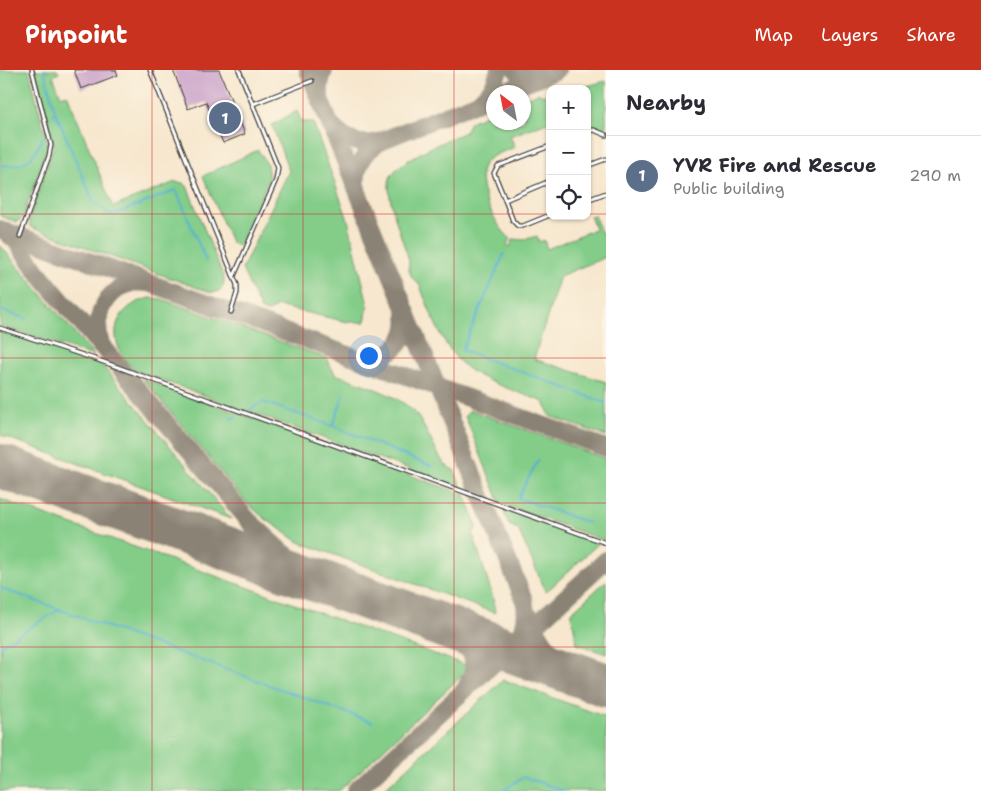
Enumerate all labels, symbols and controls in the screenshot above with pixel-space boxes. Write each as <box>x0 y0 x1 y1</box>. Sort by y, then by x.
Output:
text: Pinpoint <box>25 19 127 51</box>
text: Map <box>755 23 793 47</box>
text: Layers <box>821 23 878 47</box>
text: Share <box>906 23 956 47</box>
north arrow <box>486 85 531 130</box>
map controls <box>546 85 591 220</box>
button: + <box>546 85 591 130</box>
text: Nearby <box>626 89 706 117</box>
pin: 1 <box>209 99 241 137</box>
button: − <box>546 130 591 175</box>
text: YVR Fire and Rescue <box>673 153 876 178</box>
text: 1 <box>638 165 646 186</box>
text: 290 m <box>909 165 961 186</box>
button: locate <box>546 175 591 220</box>
text: Public building <box>673 178 785 199</box>
your location <box>356 343 382 369</box>

